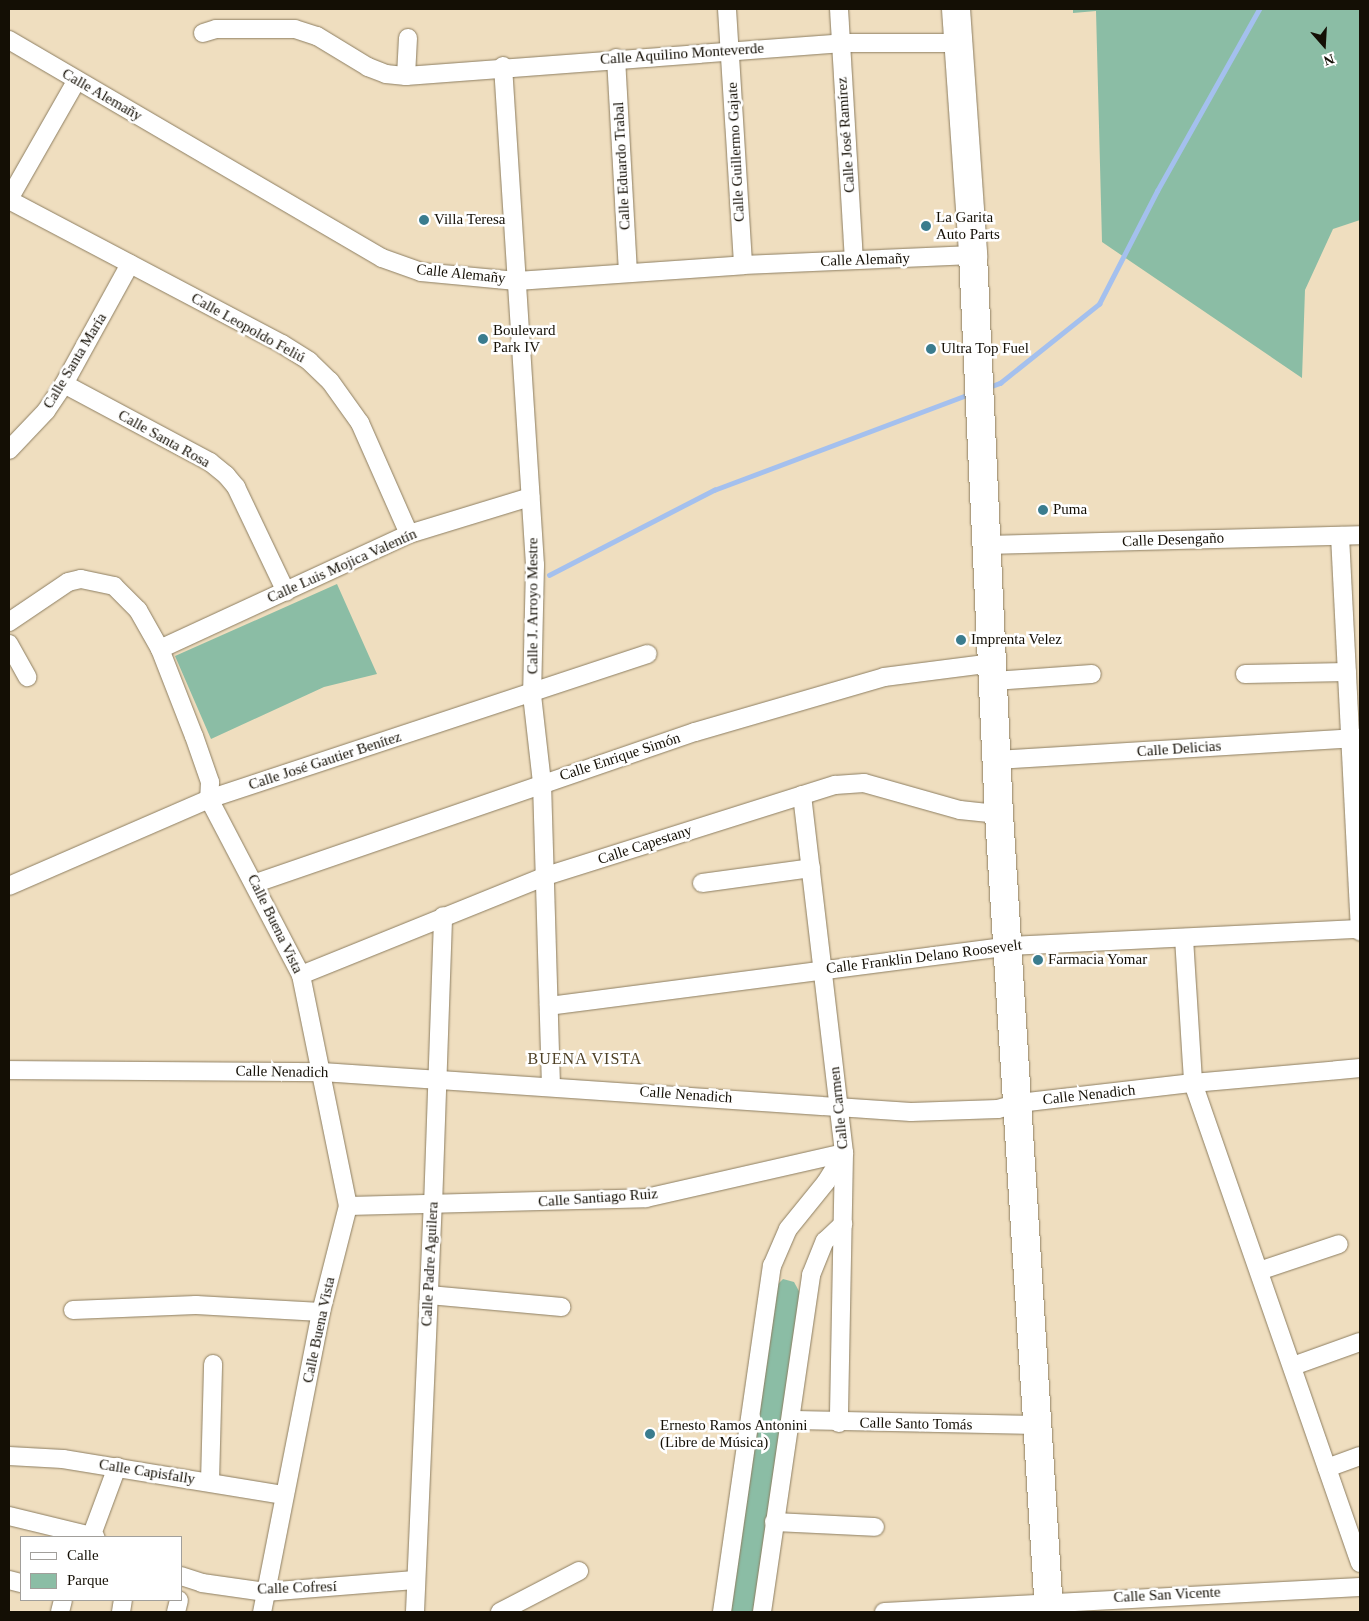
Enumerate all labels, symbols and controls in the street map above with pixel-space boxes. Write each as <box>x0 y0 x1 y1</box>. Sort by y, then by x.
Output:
north arrow <box>1299 20 1349 70</box>
street label: Calle Aquilino Monteverde <box>599 39 765 69</box>
text: N <box>1322 51 1336 68</box>
street label: Calle Alemañy <box>58 65 146 125</box>
street label: Calle José Ramírez <box>833 77 859 193</box>
street label: Calle Guillermo Gajate <box>723 82 749 222</box>
street label: Calle Eduardo Trabal <box>610 101 634 231</box>
place label: La Garita Auto Parts <box>936 208 1000 243</box>
place label: Villa Teresa <box>434 211 506 229</box>
marker: Villa Teresa <box>418 214 430 226</box>
marker: La Garita Auto Parts <box>920 220 932 232</box>
street label: Calle Alemañy <box>820 249 910 271</box>
street label: Calle Alemañy <box>415 260 507 288</box>
street label: Calle Leopoldo Feliú <box>188 289 308 367</box>
street label: Calle Santa María <box>39 310 111 412</box>
place label: Boulevard Park IV <box>493 321 555 356</box>
marker: Boulevard Park IV <box>477 333 489 345</box>
place label: Ultra Top Fuel <box>941 340 1029 358</box>
marker: Ultra Top Fuel <box>925 343 937 355</box>
street label: Calle Santa Rosa <box>115 406 213 472</box>
place label: Puma <box>1053 501 1087 519</box>
marker: Puma <box>1037 504 1049 516</box>
street label: Calle Luis Mojica Valentín <box>264 525 420 607</box>
street label: Calle Desengaño <box>1122 529 1224 551</box>
street label: Calle J. Arroyo Mestre <box>524 537 542 675</box>
place label: Imprenta Velez <box>971 631 1062 649</box>
marker: Imprenta Velez <box>955 634 967 646</box>
street label: Calle José Gautier Benítez <box>246 728 404 794</box>
street label: Calle Enrique Simón <box>557 729 683 785</box>
street label: Calle Delicias <box>1136 737 1222 761</box>
street label: Calle Capestany <box>596 821 694 869</box>
street label: Calle Buena Vista <box>243 871 307 977</box>
street label: Calle Franklin Delano Roosevelt <box>825 936 1023 978</box>
place label: Farmacia Yomar <box>1048 951 1148 969</box>
marker: Farmacia Yomar <box>1032 954 1044 966</box>
district label: BUENA VISTA <box>526 1049 644 1069</box>
street label: Calle Nenadich <box>235 1062 329 1082</box>
street label: Calle Carmen <box>826 1066 852 1150</box>
street label: Calle Nenadich <box>1042 1081 1136 1109</box>
street label: Calle Nenadich <box>639 1083 733 1107</box>
street label: Calle Santiago Ruiz <box>538 1185 658 1211</box>
street label: Calle Padre Aguilera <box>418 1201 442 1327</box>
street label: Calle Buena Vista <box>299 1275 339 1385</box>
street label: Calle Santo Tomás <box>859 1414 973 1434</box>
place label: Ernesto Ramos Antonini (Libre de Música) <box>660 1416 808 1451</box>
marker: Ernesto Ramos Antonini (Libre de Música) <box>644 1428 656 1440</box>
street label: Calle Capisfally <box>98 1456 196 1488</box>
legend <box>20 1536 182 1601</box>
text: Calle <box>67 1547 99 1563</box>
text: Parque <box>67 1572 109 1588</box>
street label: Calle Cofresí <box>257 1578 337 1598</box>
street label: Calle San Vicente <box>1113 1583 1221 1607</box>

